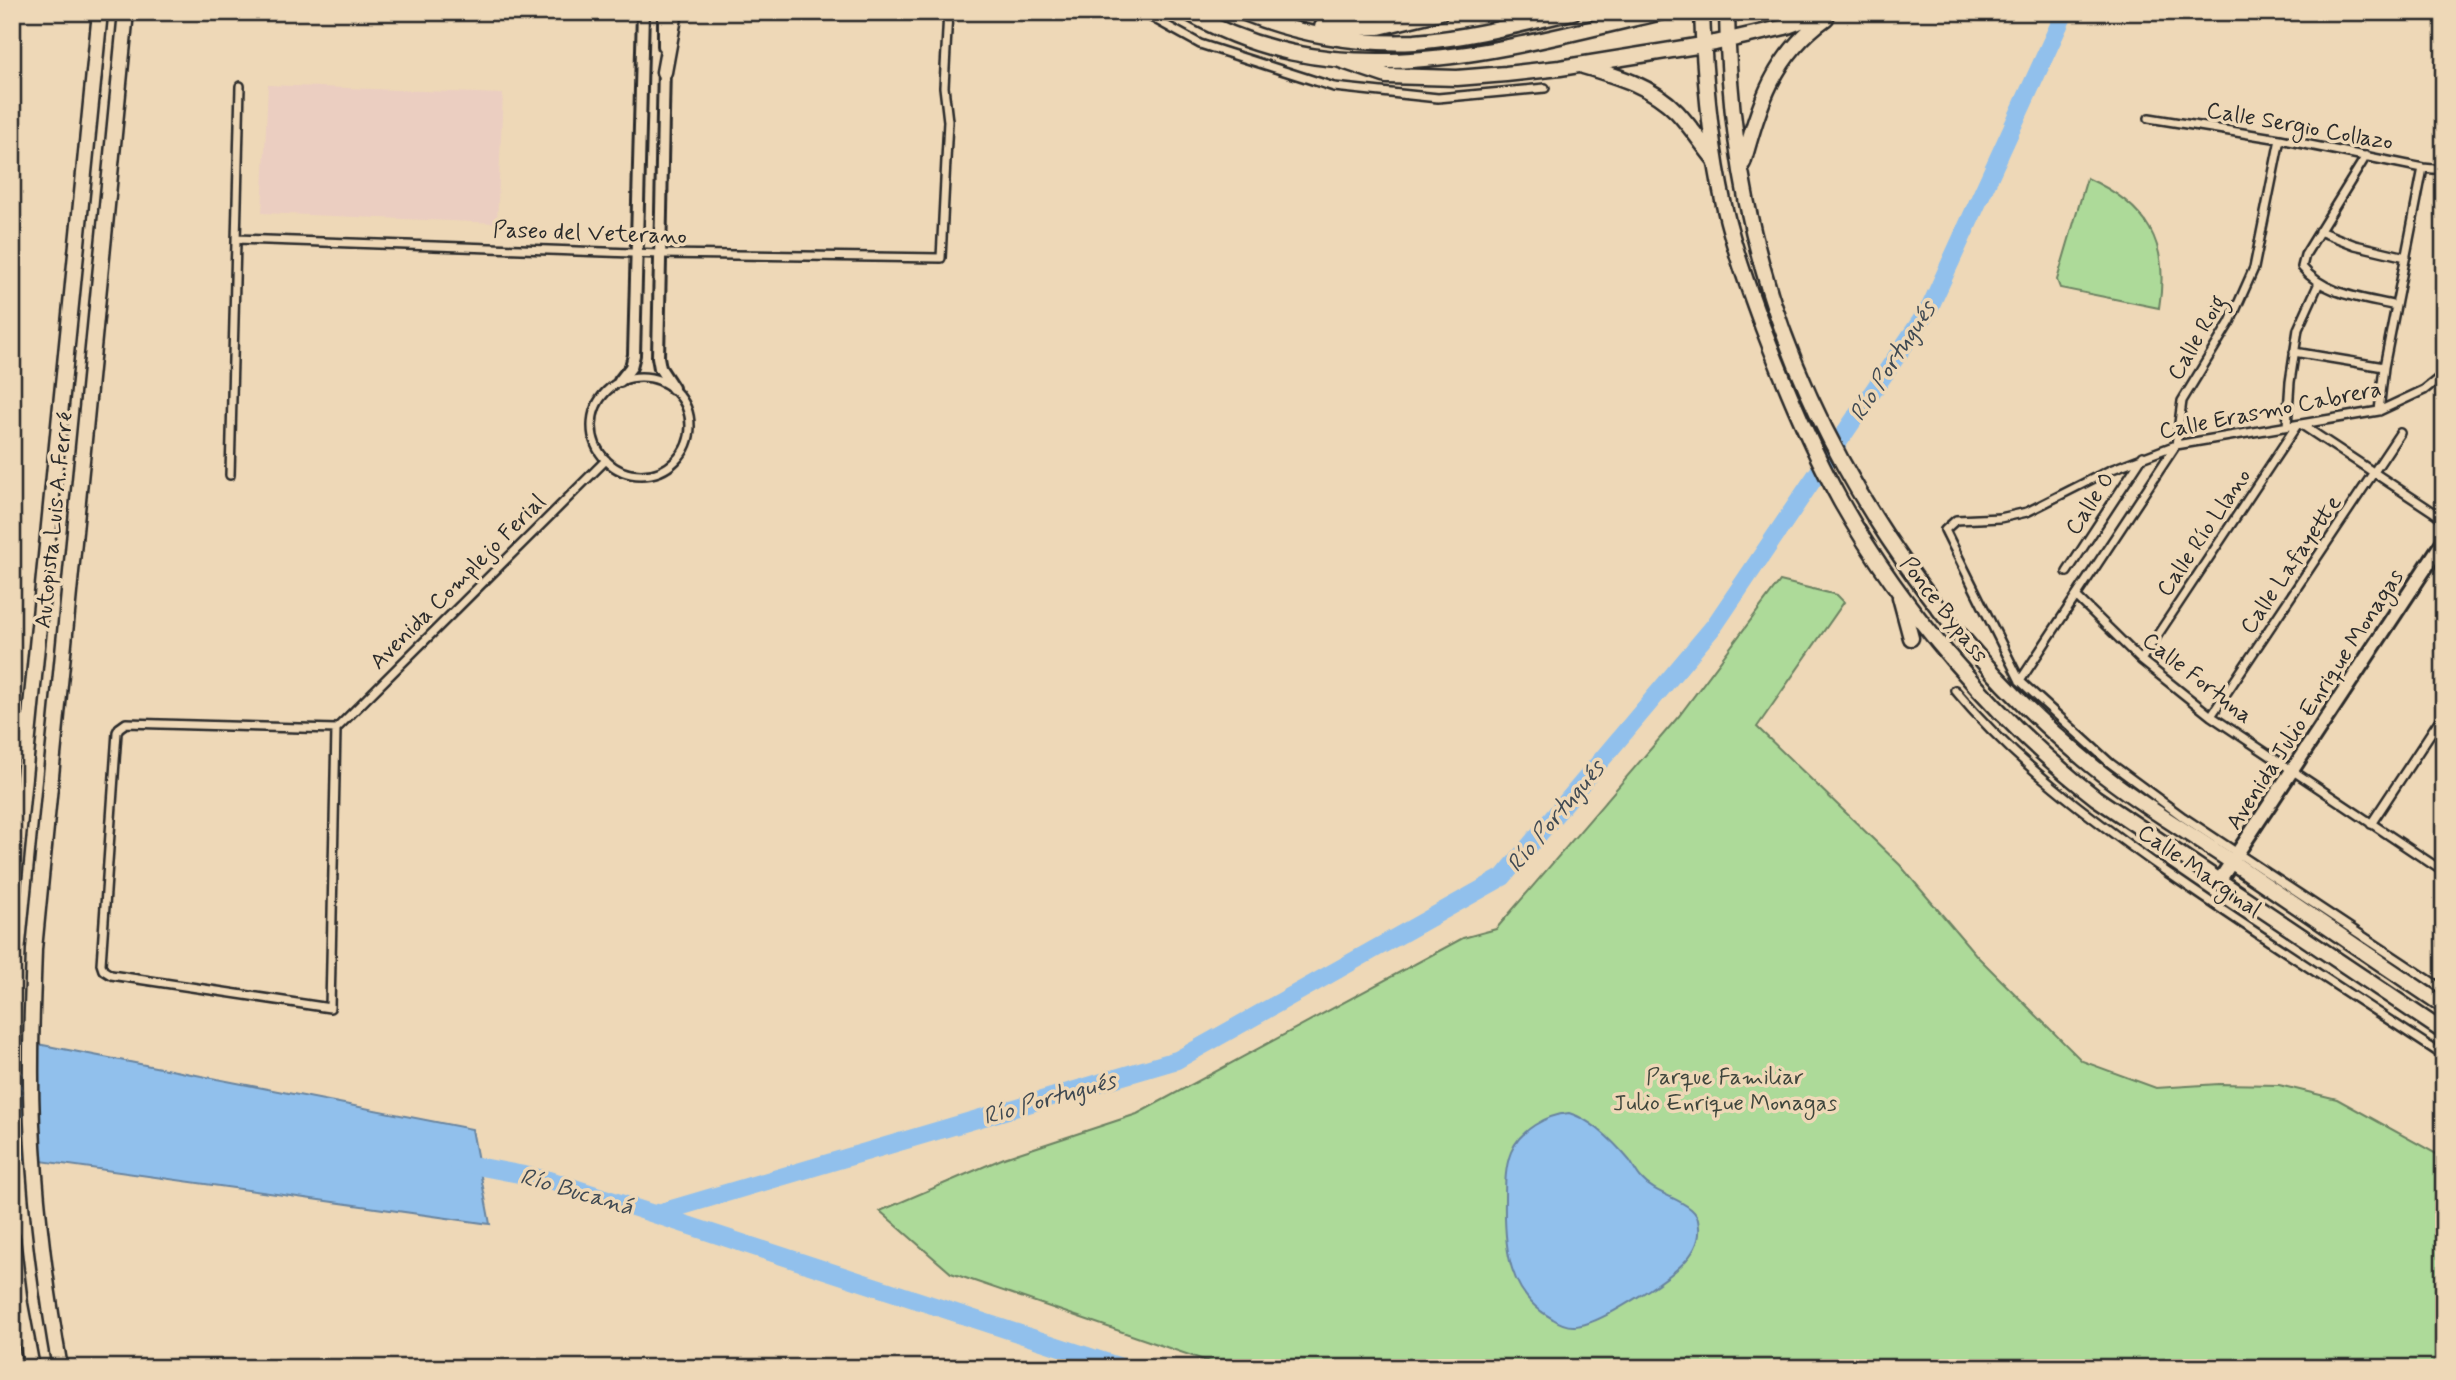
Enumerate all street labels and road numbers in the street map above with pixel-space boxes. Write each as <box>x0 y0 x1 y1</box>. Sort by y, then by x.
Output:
street label: Calle Sergio Collazo <box>2204 96 2395 160</box>
street label: Paseo del Veterano <box>492 216 687 252</box>
street label: Calle Roig <box>2161 290 2236 387</box>
street label: Calle Erasmo Cabrera <box>2157 375 2384 447</box>
street label: Autopista Luis A. Ferré <box>29 411 81 630</box>
street label: Calle Río Llano <box>2151 463 2259 603</box>
street label: Calle O <box>2059 467 2122 542</box>
street label: Avenida Complejo Ferial <box>364 488 553 677</box>
street label: Calle Lafayette <box>2234 490 2349 640</box>
street label: Ponce Bypass <box>1892 551 1994 670</box>
street label: Avenida Julio Enrique Monagas <box>2220 564 2413 837</box>
street label: Calle Fortuna <box>2135 626 2258 731</box>
street label: Calle Marginal <box>2130 818 2267 927</box>

